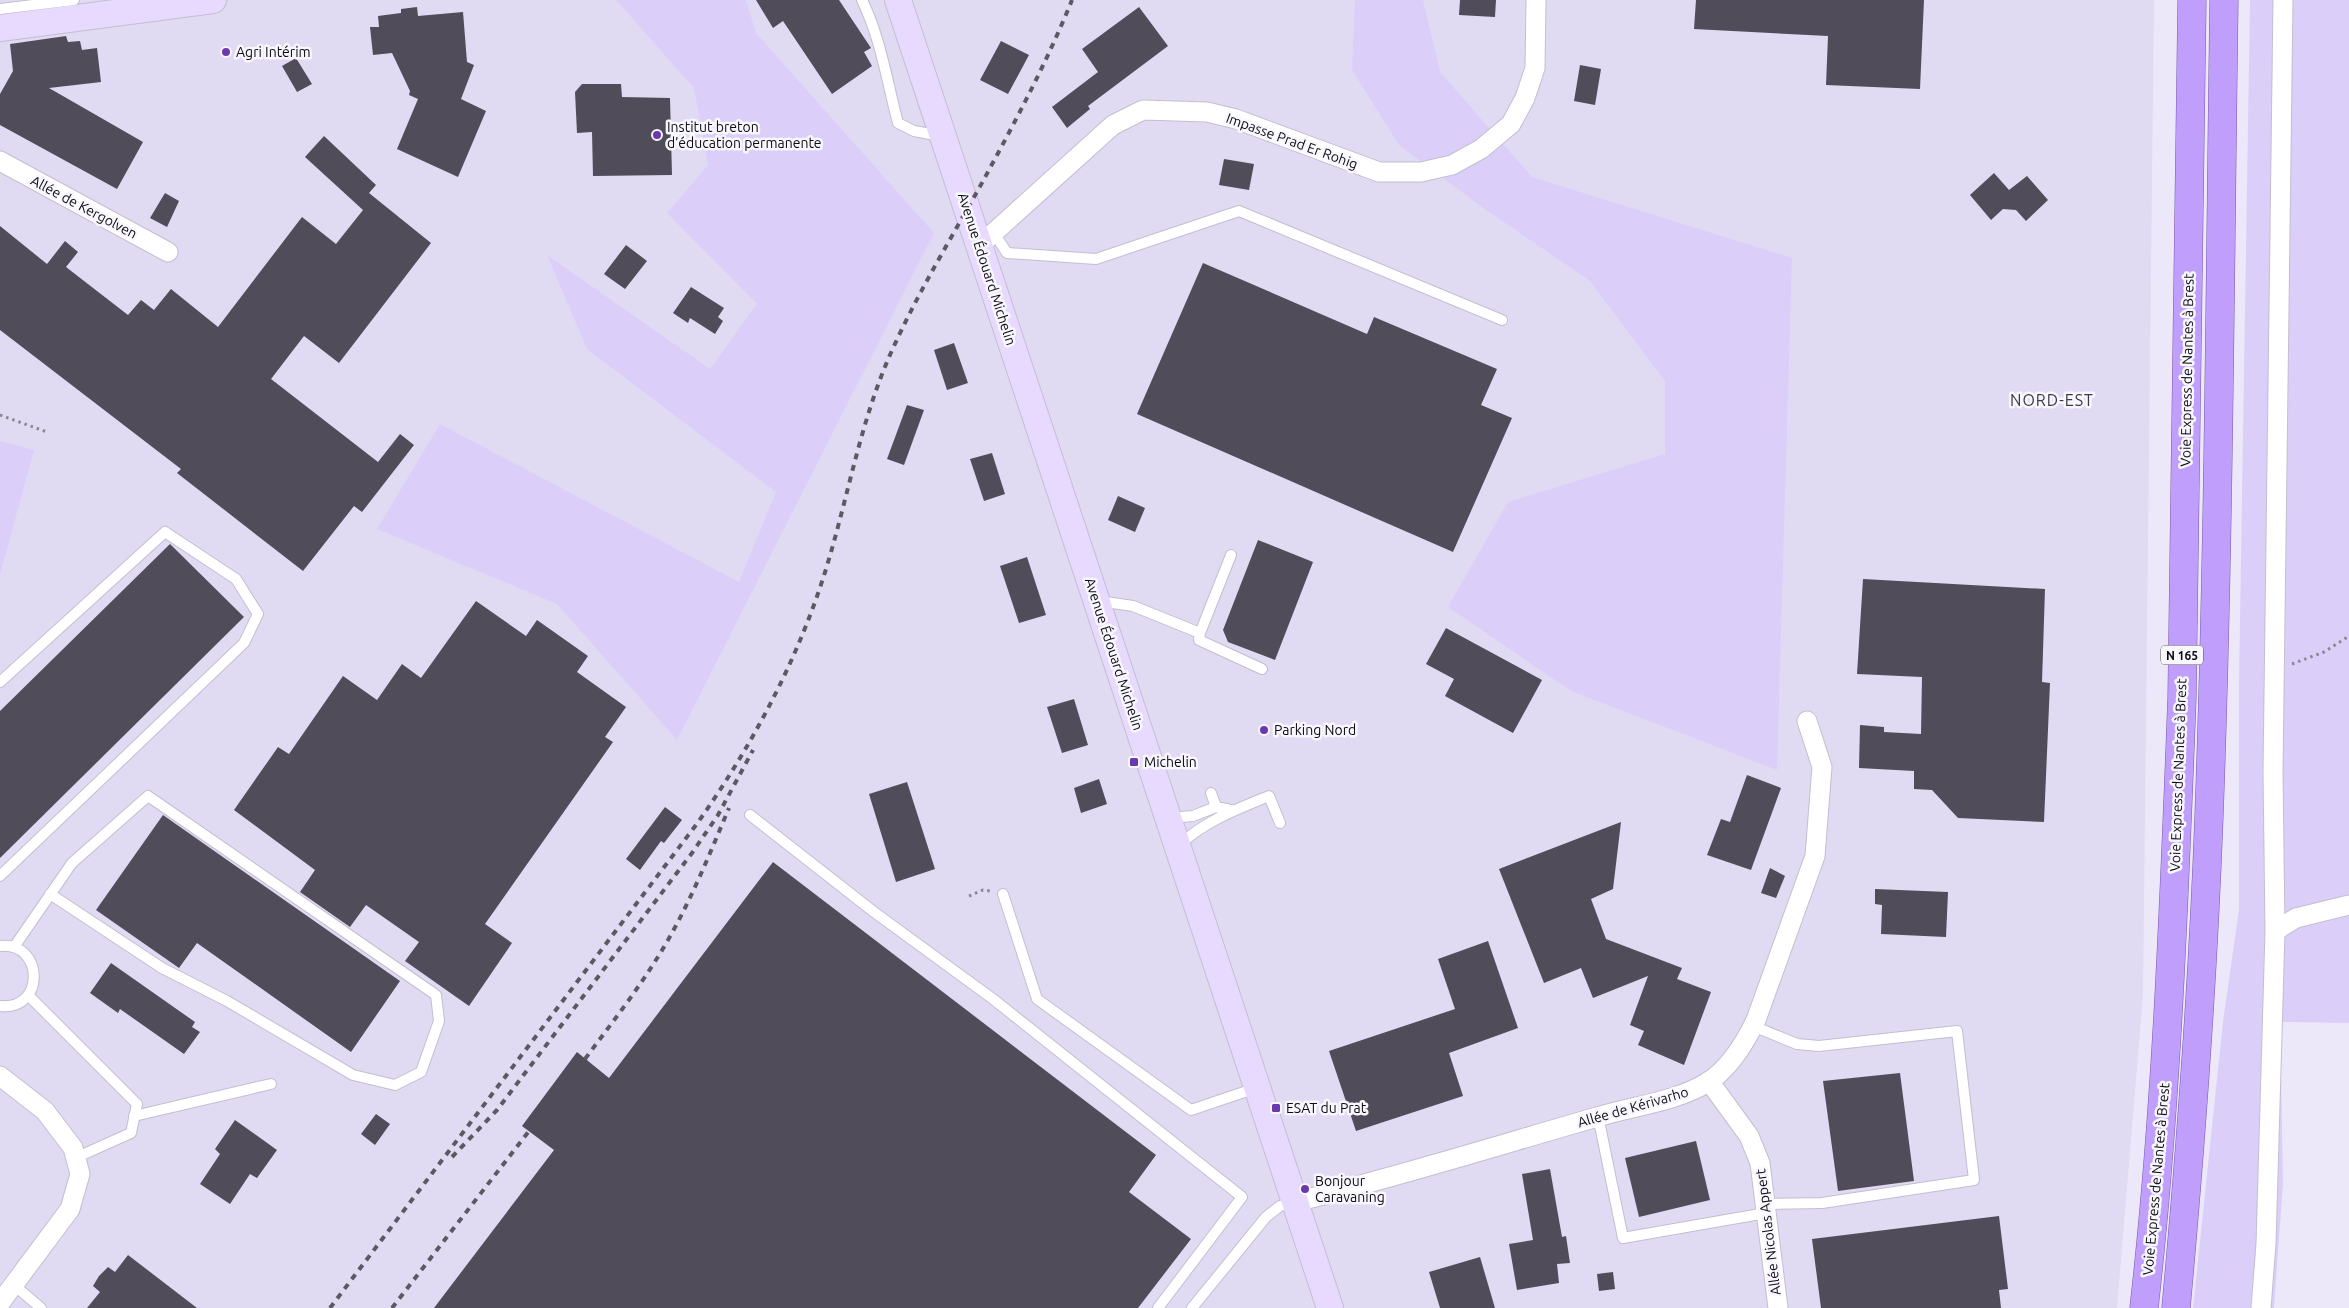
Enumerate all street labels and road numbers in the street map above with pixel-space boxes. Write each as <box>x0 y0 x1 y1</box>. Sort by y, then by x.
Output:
street label: Impasse Prad Er Rohig <box>1224 110 1360 172</box>
street label: Allée de Kergolven <box>28 172 140 242</box>
street label: Avenue Édouard Michelin <box>955 190 1020 347</box>
street label: Voie Express de Nantes à Brest <box>2177 273 2197 467</box>
street label: Avenue Édouard Michelin <box>1082 575 1147 732</box>
road number: N 165 <box>2161 646 2203 664</box>
street label: Voie Express de Nantes à Brest <box>2167 678 2189 872</box>
street label: Voie Express de Nantes à Brest <box>2140 1082 2172 1276</box>
street label: Allée de Kérivarho <box>1576 1084 1690 1130</box>
street label: Allée Nicolas Appert <box>1752 1167 1784 1296</box>

